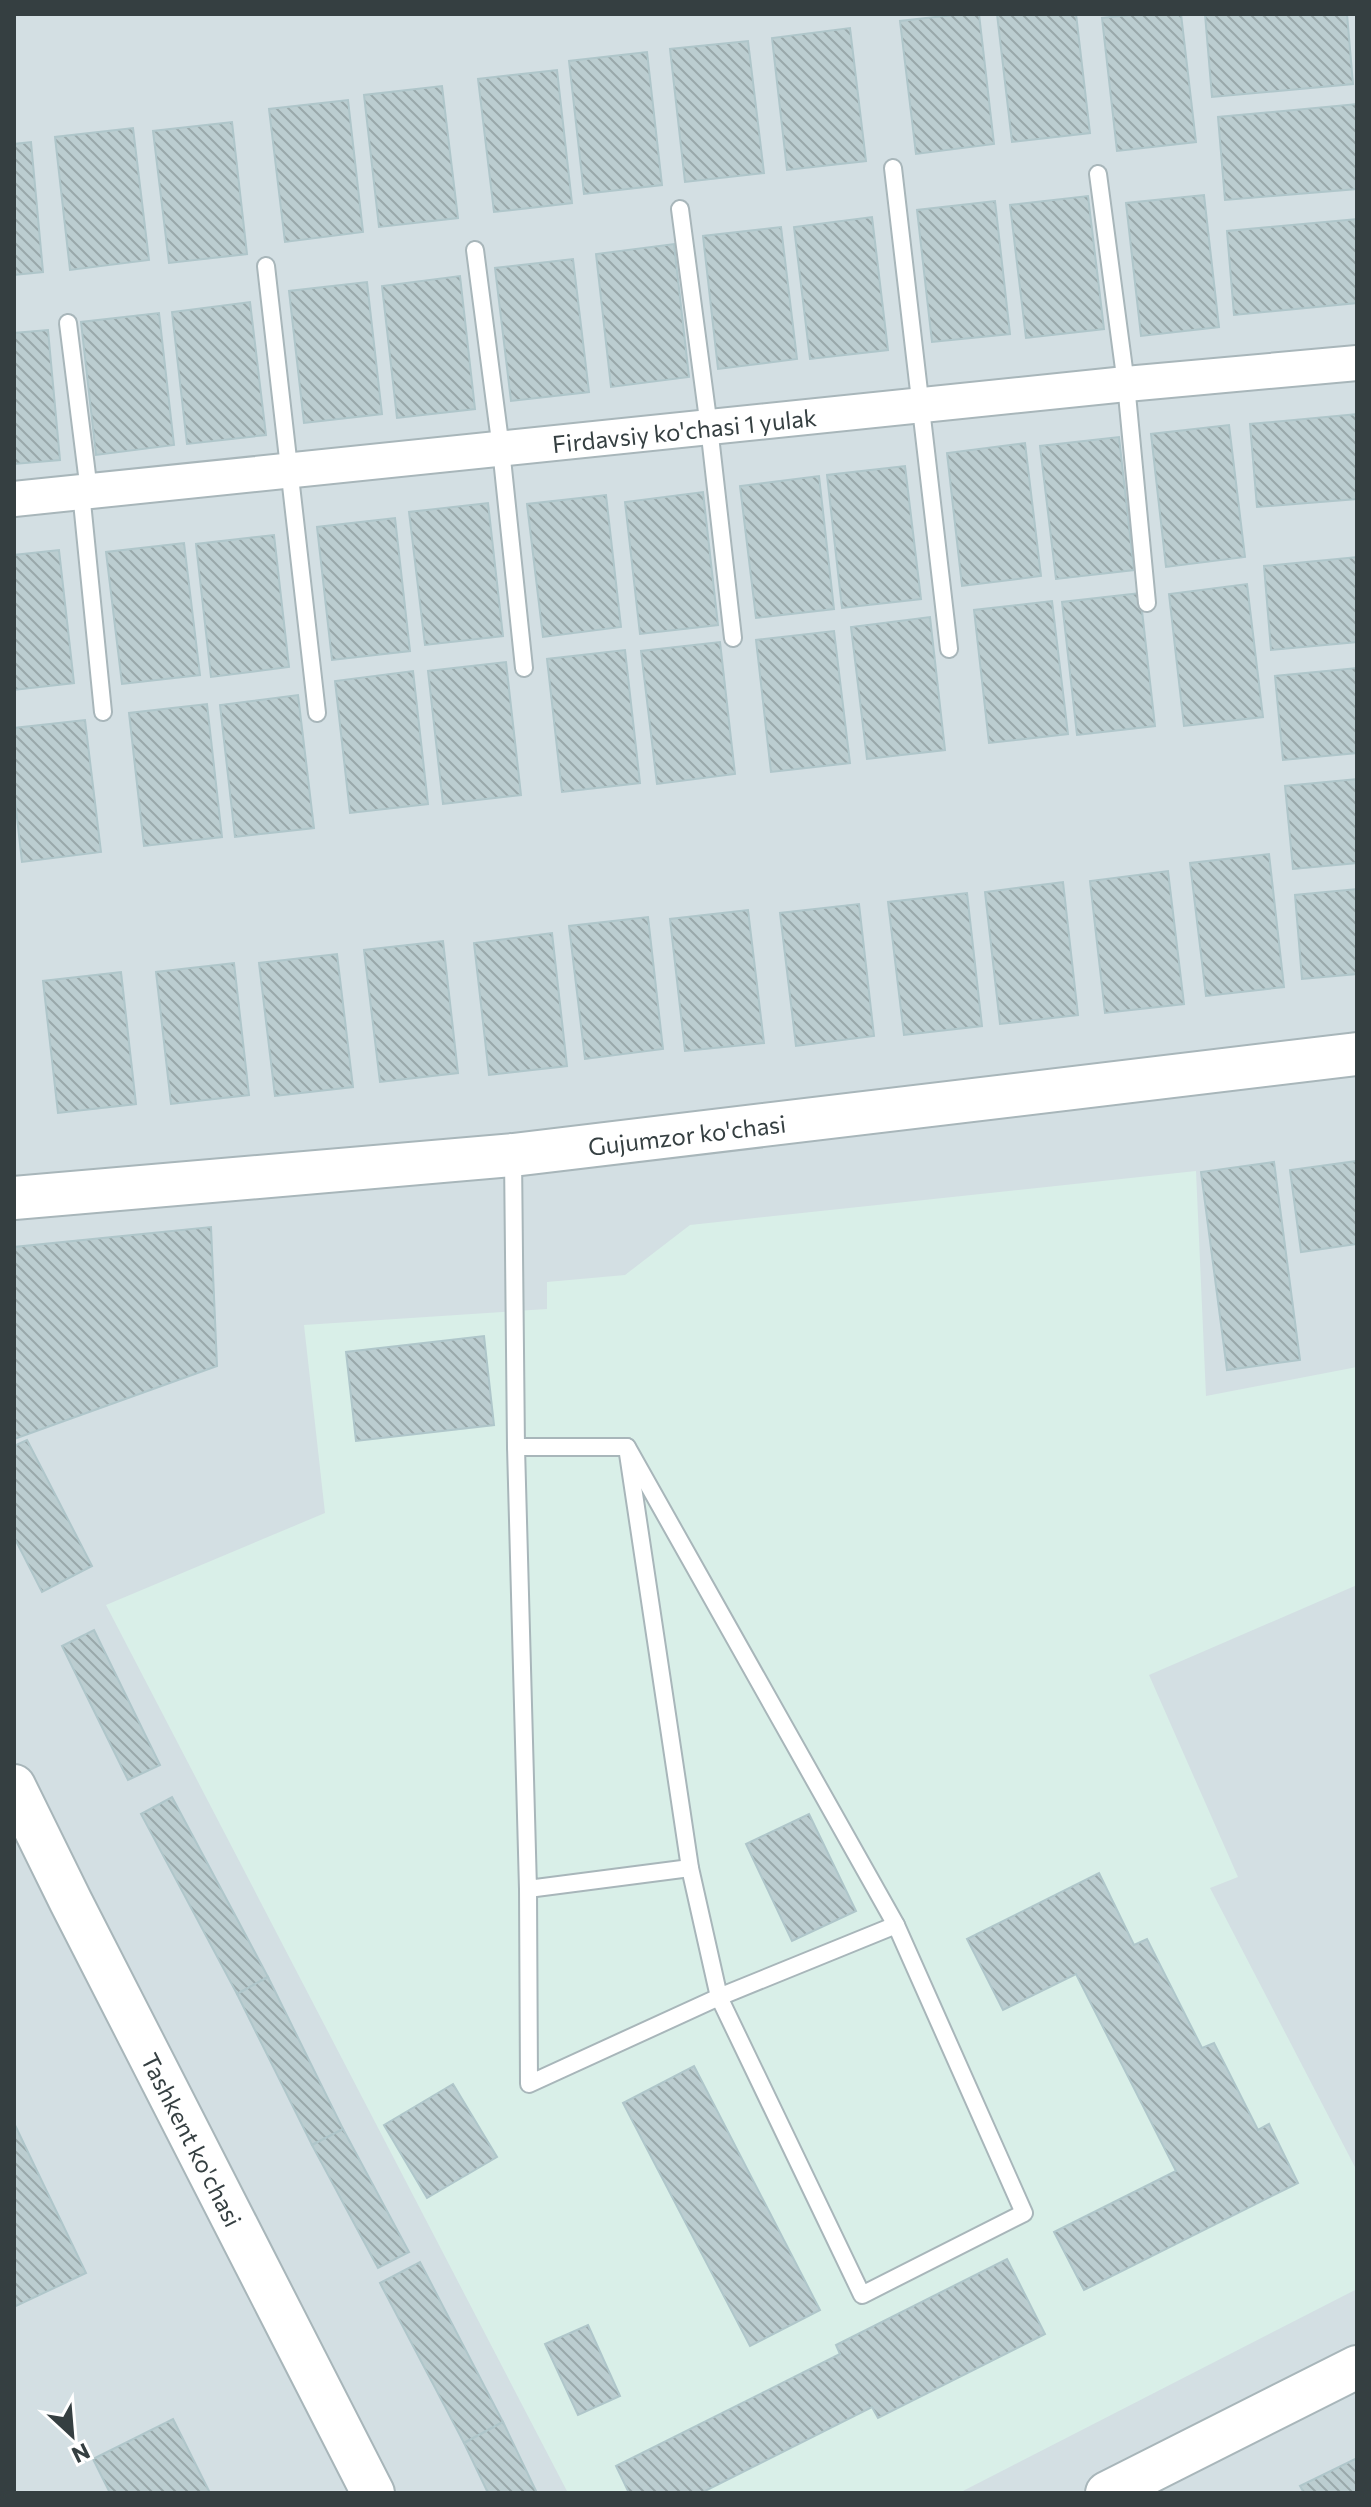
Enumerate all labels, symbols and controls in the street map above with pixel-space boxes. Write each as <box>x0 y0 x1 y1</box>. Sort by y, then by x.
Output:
street label: Firdavsiy ko'chasi 1 yulak <box>551 402 818 458</box>
street label: Gujumzor ko'chasi <box>586 1108 787 1160</box>
street label: Tashkent ko'chasi <box>136 2048 249 2231</box>
north arrow <box>32 2395 112 2475</box>
text: N <box>68 2438 94 2469</box>

